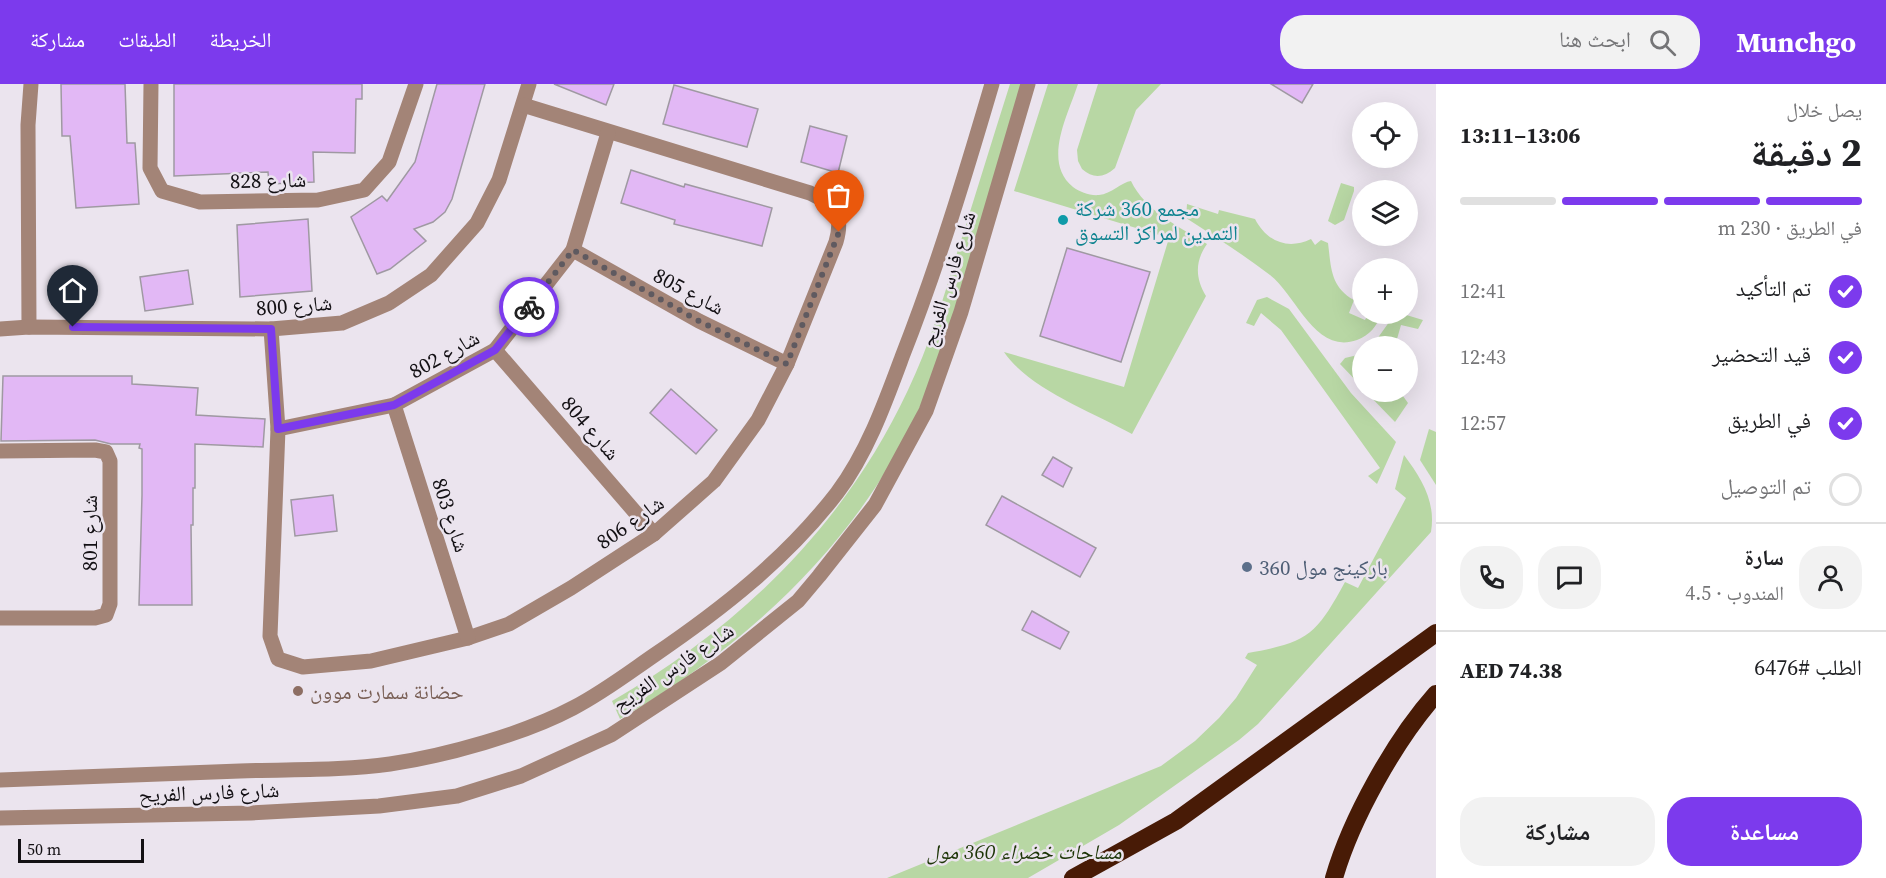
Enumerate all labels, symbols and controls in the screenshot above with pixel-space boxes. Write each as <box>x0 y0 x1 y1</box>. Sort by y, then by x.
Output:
search box <box>1280 15 1700 69</box>
text: Munchgo <box>1736 23 1856 61</box>
text: ابحث هنا <box>1559 24 1631 54</box>
text: مشاركة <box>30 25 85 54</box>
text: الطبقات <box>118 25 177 54</box>
text: الخريطة <box>210 25 271 54</box>
icon: search <box>1646 26 1679 59</box>
text: يصل خلال <box>1786 96 1862 124</box>
map controls <box>1352 102 1418 402</box>
button: locate <box>1352 102 1418 168</box>
text: 13:06–13:11 <box>1460 120 1580 150</box>
text: 2 دقيقة <box>1751 126 1862 179</box>
street label: شارع 828 <box>230 165 306 195</box>
pin <box>813 170 864 232</box>
icon: bag <box>822 179 855 212</box>
button: layers <box>1352 180 1418 246</box>
place label: مجمع 360 شركة التمدين لمراكز التسوق <box>1075 194 1238 247</box>
street label: شارع فارس الفريح <box>914 208 982 350</box>
marker: مجمع 360 شركة التمدين لمراكز التسوق <box>1056 213 1070 227</box>
text: في الطريق · 230 m <box>1718 214 1862 242</box>
button: + <box>1352 258 1418 324</box>
street label: شارع 805 <box>648 260 730 322</box>
pin <box>47 265 98 327</box>
text: تم التأكيد <box>1736 273 1811 303</box>
icon: home <box>56 274 89 307</box>
icon: check <box>1829 275 1862 308</box>
courier <box>499 277 559 337</box>
text: 12:41 <box>1460 277 1506 305</box>
street label: شارع 800 <box>255 288 333 322</box>
icon: bike <box>513 291 546 324</box>
street label: شارع 802 <box>404 323 484 385</box>
button: − <box>1352 336 1418 402</box>
text: قيد التحضير <box>1712 339 1811 369</box>
icon: check <box>1829 341 1862 374</box>
text: 12:43 <box>1460 343 1506 371</box>
street label: شارع 804 <box>555 390 627 466</box>
text: في الطريق <box>1727 405 1811 435</box>
icon: check <box>1829 407 1862 440</box>
text: 12:57 <box>1460 409 1506 437</box>
text: تم التوصيل <box>1720 471 1811 501</box>
street label: شارع 803 <box>425 474 477 556</box>
street label: شارع 806 <box>590 488 670 556</box>
street label: شارع 801 <box>75 495 104 571</box>
text: سارة <box>1745 542 1784 572</box>
button: phone <box>1460 546 1523 609</box>
button: chat <box>1538 546 1601 609</box>
button: person <box>1799 546 1862 609</box>
place label: باركينج مول 360 <box>1259 553 1388 582</box>
marker: باركينج مول 360 <box>1240 560 1254 574</box>
text: المندوب · 4.5 <box>1685 579 1784 607</box>
street label: شارع فارس الفريح <box>607 616 739 718</box>
text: الطلب #6476 <box>1754 652 1862 682</box>
text: AED 74.38 <box>1460 655 1562 685</box>
place label: حضانة سمارت موون <box>310 677 464 706</box>
marker: حضانة سمارت موون <box>291 684 305 698</box>
street label: شارع فارس الفريح <box>138 775 280 809</box>
button: مشاركة <box>1460 797 1655 866</box>
button: مساعدة <box>1667 797 1862 866</box>
scale bar <box>18 836 144 864</box>
park label: مساحات خضراء 360 مول <box>927 837 1122 866</box>
text: 50 m <box>27 838 61 860</box>

